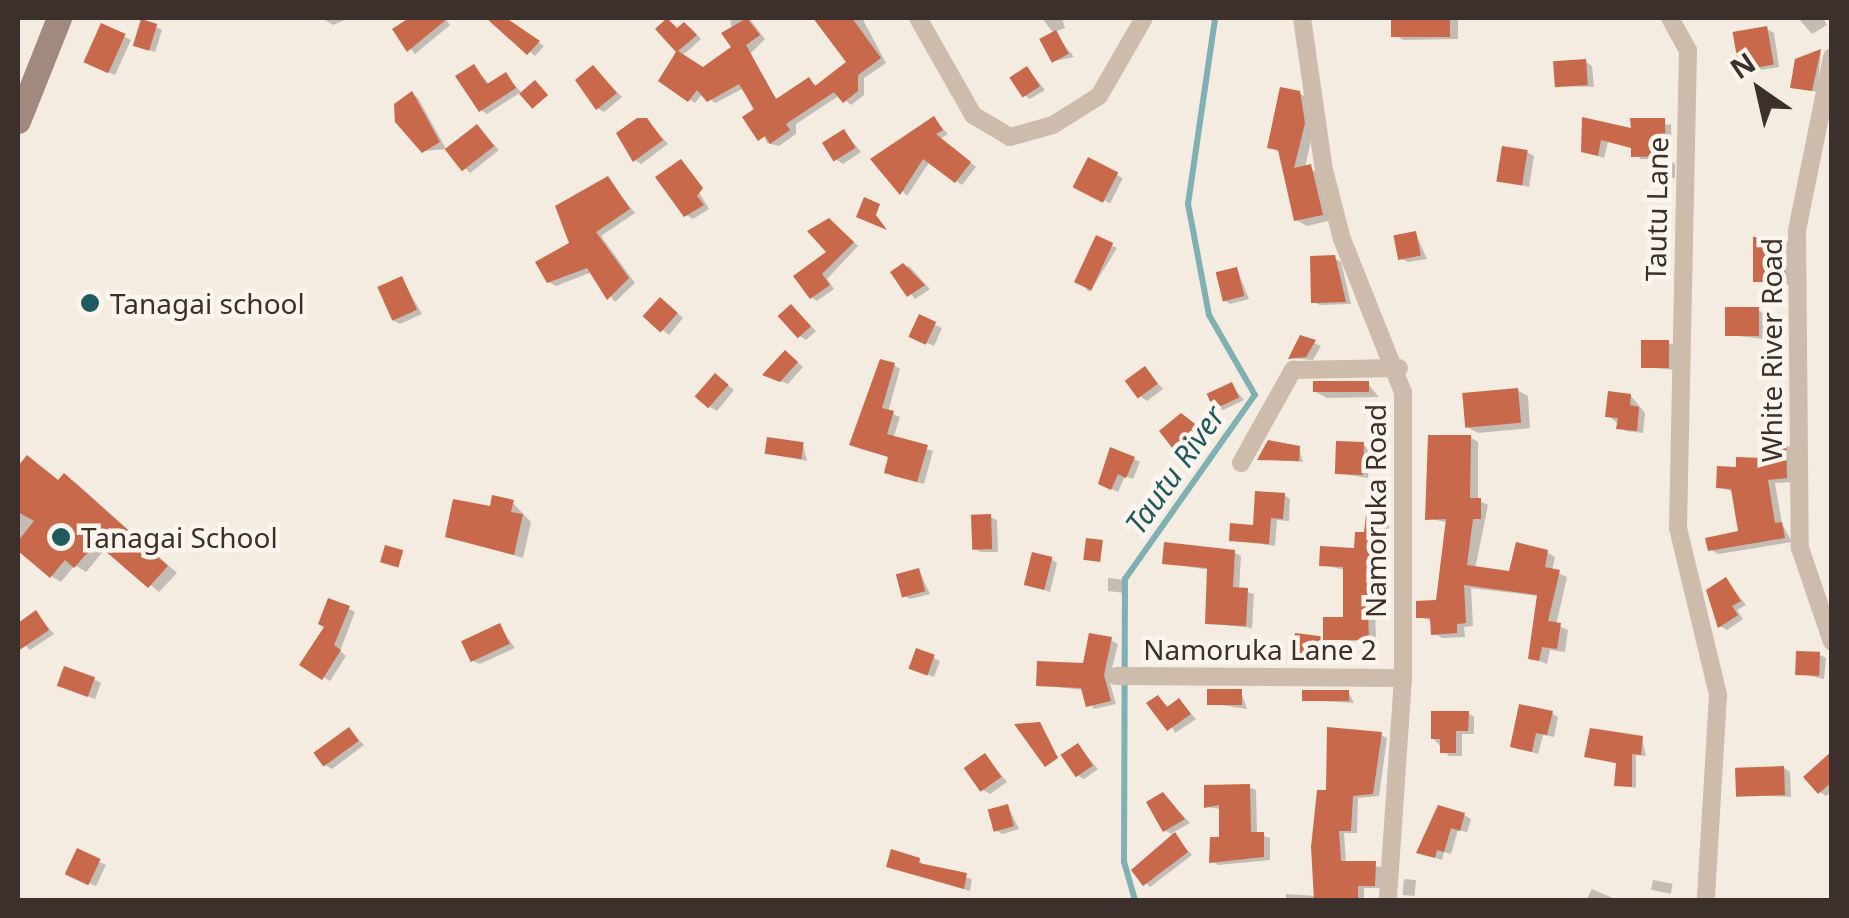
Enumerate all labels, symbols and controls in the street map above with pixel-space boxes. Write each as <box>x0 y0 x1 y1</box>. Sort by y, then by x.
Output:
north arrow <box>1709 40 1809 140</box>
text: N <box>1722 43 1762 87</box>
street label: Tautu Lane <box>1638 136 1674 282</box>
street label: White River Road <box>1754 238 1788 462</box>
place label: Tanagai school <box>110 286 305 320</box>
marker: Tanagai school <box>79 292 101 314</box>
water label: Tautu River <box>1118 399 1232 541</box>
street label: Namoruka Road <box>1358 404 1392 618</box>
place label: Tanagai School <box>81 520 278 554</box>
marker: Tanagai School <box>50 526 72 548</box>
street label: Namoruka Lane 2 <box>1143 632 1377 666</box>

